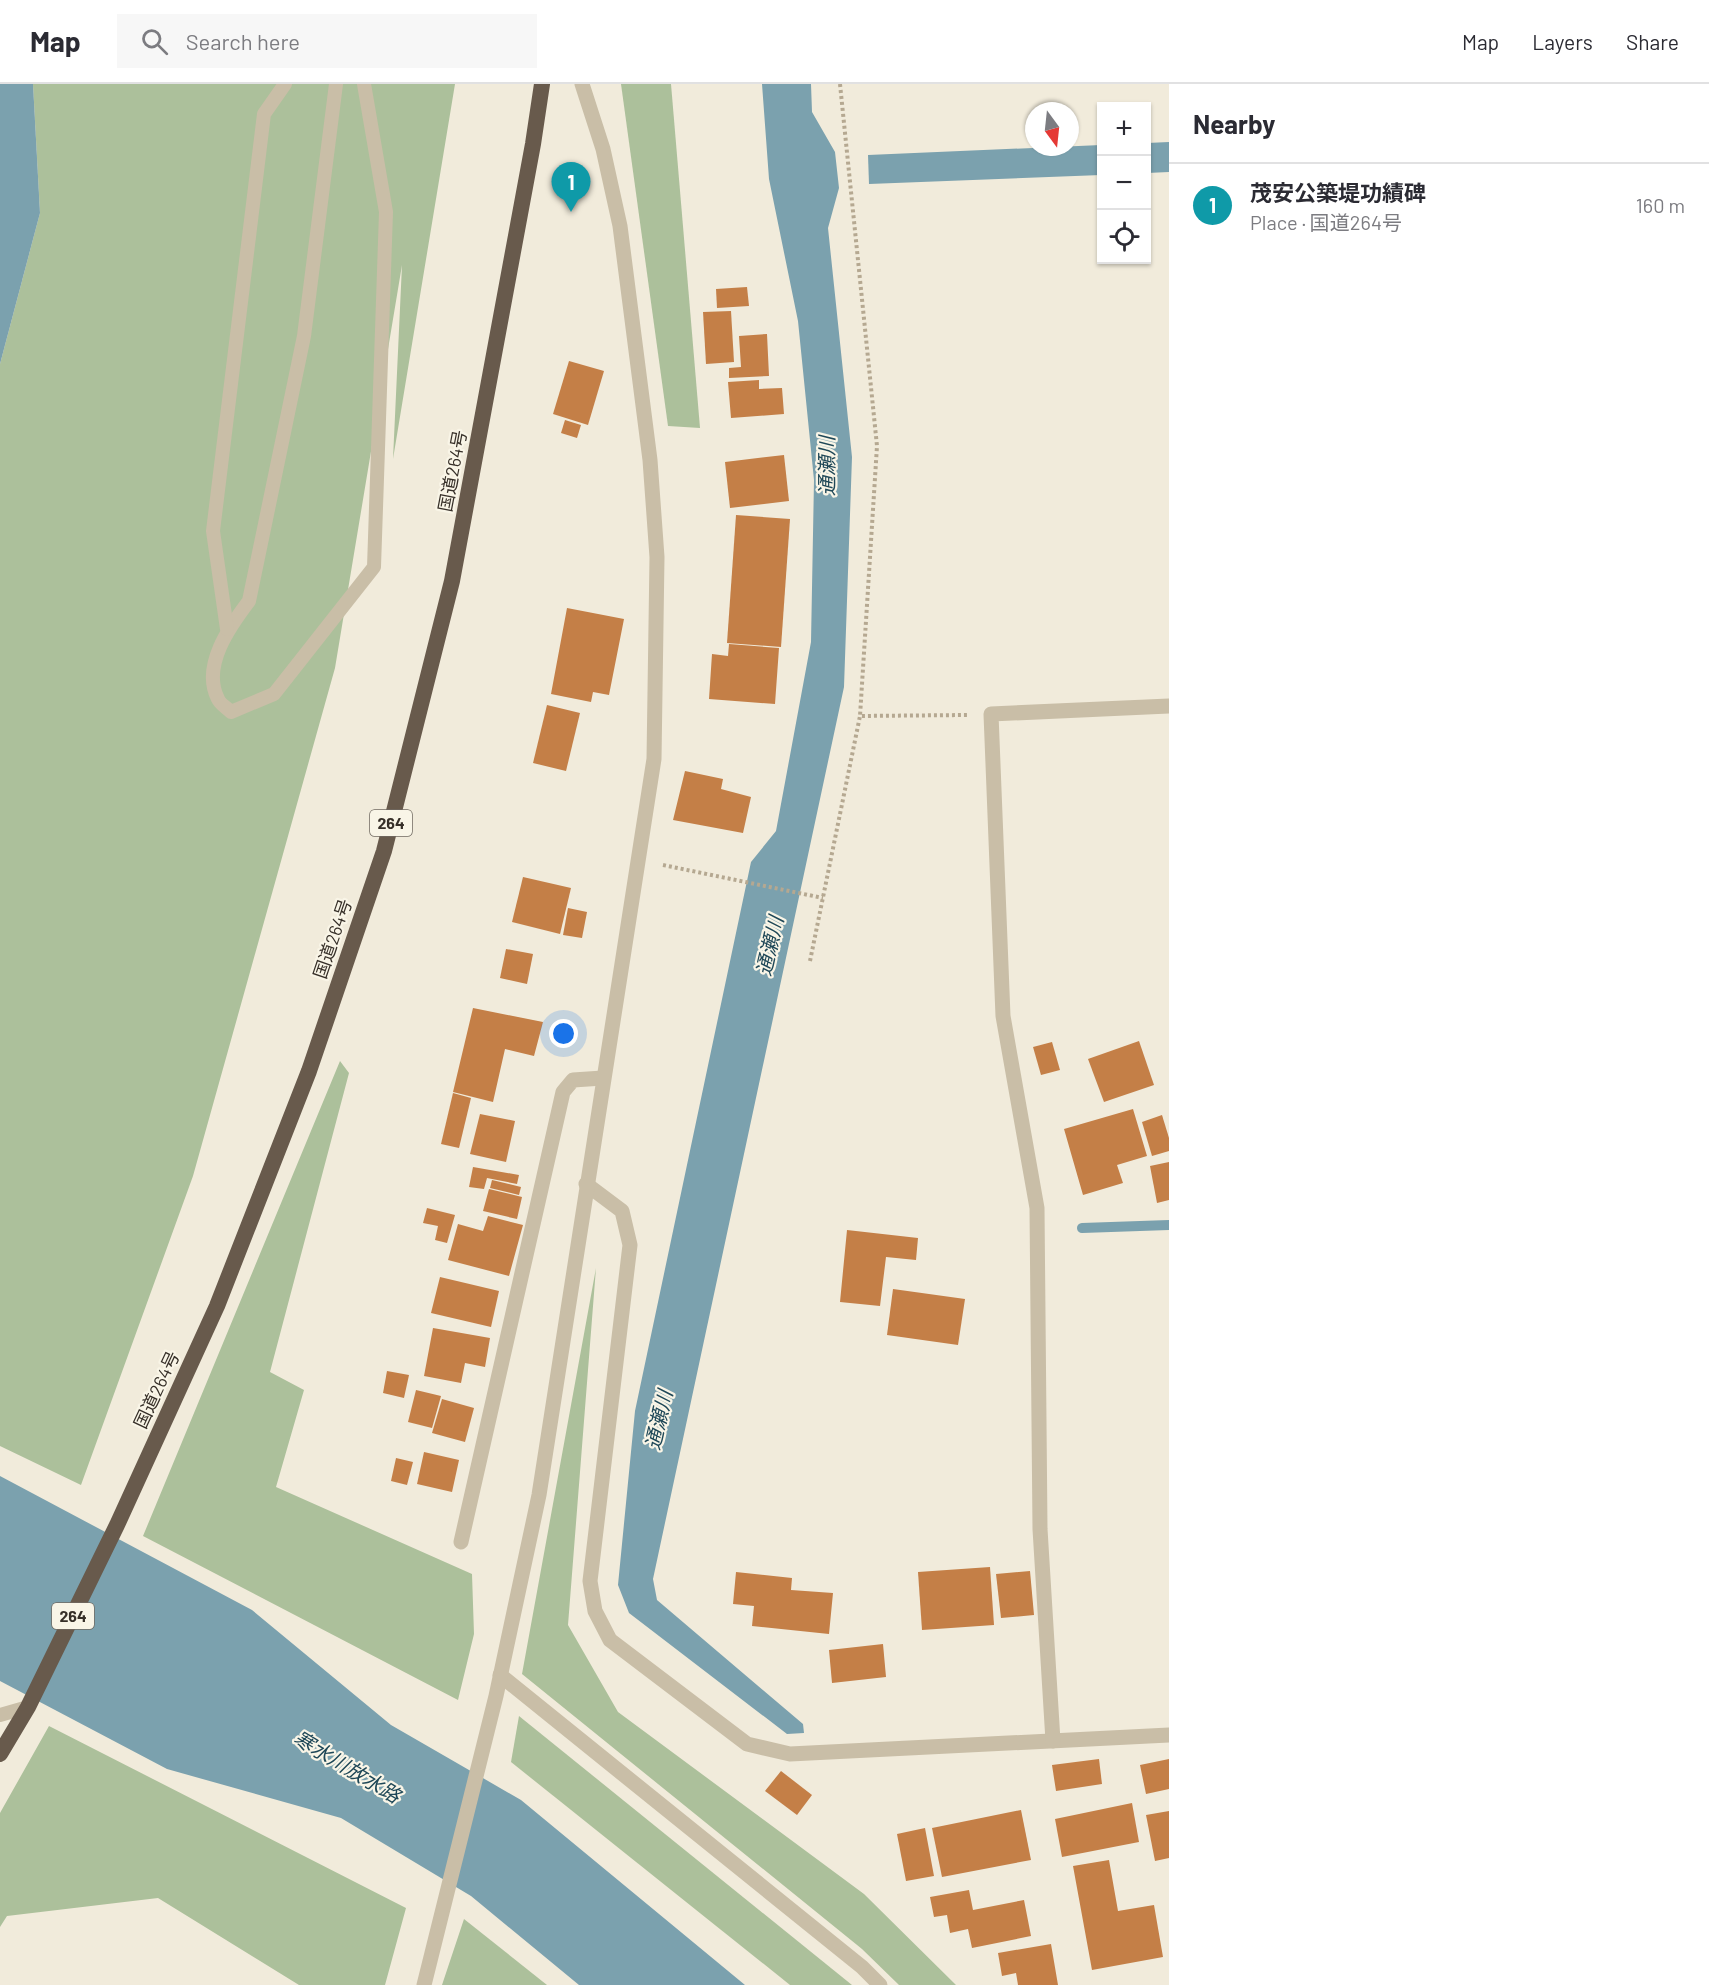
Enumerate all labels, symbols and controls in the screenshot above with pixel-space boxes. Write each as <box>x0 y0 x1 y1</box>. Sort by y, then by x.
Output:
search box <box>117 14 537 68</box>
text: Map <box>30 24 81 58</box>
icon: search <box>138 25 171 58</box>
text: Search here <box>186 28 300 54</box>
text: Map <box>1462 29 1499 54</box>
text: Layers <box>1532 29 1593 54</box>
text: Share <box>1626 29 1679 54</box>
north arrow <box>1025 102 1079 156</box>
map controls <box>1097 102 1151 264</box>
button: + <box>1097 102 1151 156</box>
text: Nearby <box>1193 108 1275 139</box>
button: − <box>1097 156 1151 210</box>
pin: 1 <box>552 162 590 212</box>
text: 茂安公築堤功績碑 <box>1250 179 1426 205</box>
text: 1 <box>1209 193 1216 217</box>
text: 160 m <box>1636 193 1685 217</box>
button: locate <box>1097 210 1151 264</box>
text: Place · 国道264号 <box>1250 210 1402 234</box>
street label: 国道264号 <box>433 428 471 514</box>
water label: 通瀬川 <box>814 434 838 496</box>
road number: 264 <box>370 810 412 836</box>
street label: 国道264号 <box>308 896 356 981</box>
water label: 通瀬川 <box>751 912 788 978</box>
your location <box>549 1019 578 1048</box>
street label: 国道264号 <box>129 1347 184 1432</box>
water label: 通瀬川 <box>640 1386 677 1452</box>
road number: 264 <box>52 1603 94 1629</box>
water label: 寒水川放水路 <box>290 1725 407 1808</box>

